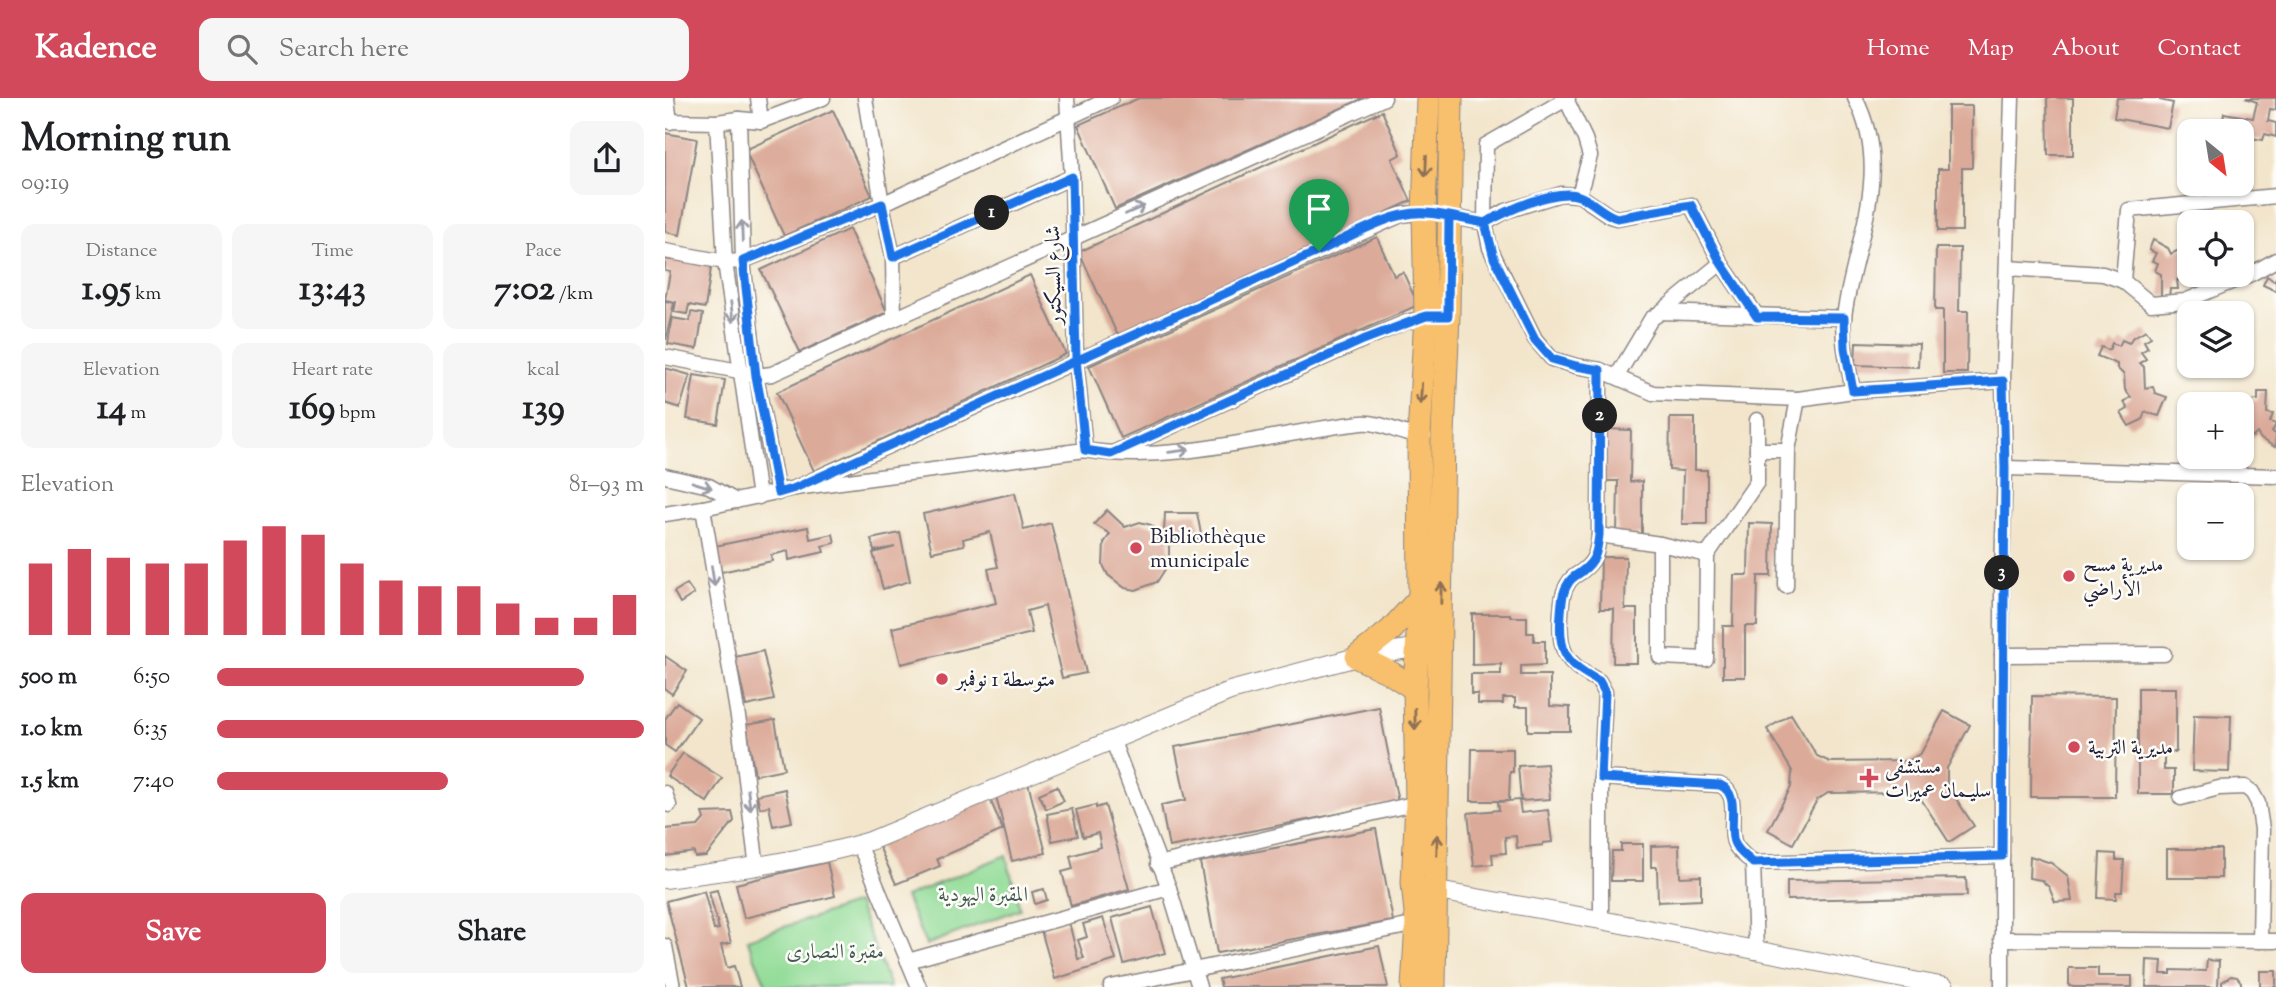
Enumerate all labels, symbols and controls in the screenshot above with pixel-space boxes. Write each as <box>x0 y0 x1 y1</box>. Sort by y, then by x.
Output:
search box <box>199 18 689 81</box>
text: Kadence <box>35 25 157 73</box>
icon: search <box>223 30 261 68</box>
text: Search here <box>279 31 409 68</box>
text: Home <box>1867 32 1930 66</box>
text: Map <box>1968 32 2014 66</box>
text: About <box>2052 32 2119 66</box>
text: Contact <box>2157 32 2241 66</box>
text: Morning run <box>21 114 231 168</box>
north arrow <box>2177 119 2254 196</box>
map controls <box>2177 119 2254 560</box>
button: share <box>570 121 644 195</box>
one-way arrow <box>1419 154 1432 177</box>
text: 09:19 <box>21 167 69 200</box>
pin <box>1289 179 1349 251</box>
icon: arrive <box>1300 190 1338 228</box>
pin: 1 <box>975 195 1009 230</box>
text: 1 <box>988 199 995 226</box>
one-way arrow <box>1123 203 1145 216</box>
button: locate <box>2177 210 2254 287</box>
one-way arrow <box>736 220 749 243</box>
street label: شارع السيكتور <box>1039 225 1072 327</box>
text: Distance <box>86 238 157 265</box>
text: Time <box>311 238 354 265</box>
text: Pace <box>525 238 562 265</box>
text: 1.95 <box>82 265 131 316</box>
text: 13:43 <box>299 265 366 316</box>
text: 7:02 <box>494 265 555 316</box>
text: km <box>131 281 161 308</box>
text: /km <box>555 281 593 308</box>
one-way arrow <box>725 300 738 323</box>
button: layers <box>2177 301 2254 378</box>
text: Elevation <box>83 357 160 384</box>
text: Heart rate <box>292 357 373 384</box>
text: kcal <box>527 357 560 384</box>
one-way arrow <box>1415 382 1428 405</box>
text: 14 <box>97 384 126 435</box>
text: 169 <box>289 384 335 435</box>
text: 139 <box>522 384 565 435</box>
button: + <box>2177 392 2254 469</box>
pin: 2 <box>1583 398 1618 434</box>
text: m <box>126 400 146 427</box>
text: bpm <box>335 400 376 427</box>
text: 2 <box>1595 402 1604 429</box>
one-way arrow <box>1167 444 1189 457</box>
text: Elevation <box>21 469 114 502</box>
text: 81–93 m <box>569 469 644 502</box>
one-way arrow <box>690 480 712 493</box>
button: − <box>2177 483 2254 560</box>
place label: Bibliothèque municipale <box>1150 523 1266 577</box>
marker: Bibliothèque municipale <box>1128 540 1144 556</box>
place label: مديرية مسح الأراضي <box>2083 551 2164 608</box>
pin: 3 <box>1985 556 2019 590</box>
text: 3 <box>1998 559 2005 586</box>
one-way arrow <box>707 564 720 587</box>
marker: مديرية مسح الأراضي <box>2061 568 2077 584</box>
one-way arrow <box>1434 582 1448 605</box>
text: 500 m <box>21 661 77 694</box>
text: 6:50 <box>133 661 170 694</box>
place label: متوسطة 1 نوفمبر <box>954 666 1055 696</box>
marker: متوسطة 1 نوفمبر <box>934 671 950 687</box>
one-way arrow <box>1409 707 1422 730</box>
text: 1.0 km <box>21 713 83 746</box>
text: 6:35 <box>133 713 167 746</box>
place label: مديرية التربية <box>2088 734 2173 764</box>
marker: مديرية التربية <box>2066 739 2082 755</box>
place label: مستشفى سليـمان عميرات <box>1885 753 1991 807</box>
text: 1.5 km <box>21 765 79 798</box>
text: 7:40 <box>133 765 174 798</box>
marker: مستشفى سليـمان عميرات <box>1859 768 1879 788</box>
one-way arrow <box>742 789 755 811</box>
one-way arrow <box>1430 834 1444 857</box>
park label: المقبرة اليهودية <box>938 881 1028 911</box>
button: Save <box>21 893 326 973</box>
button: Share <box>340 893 644 973</box>
park label: مقبرة النصارى <box>786 938 884 968</box>

